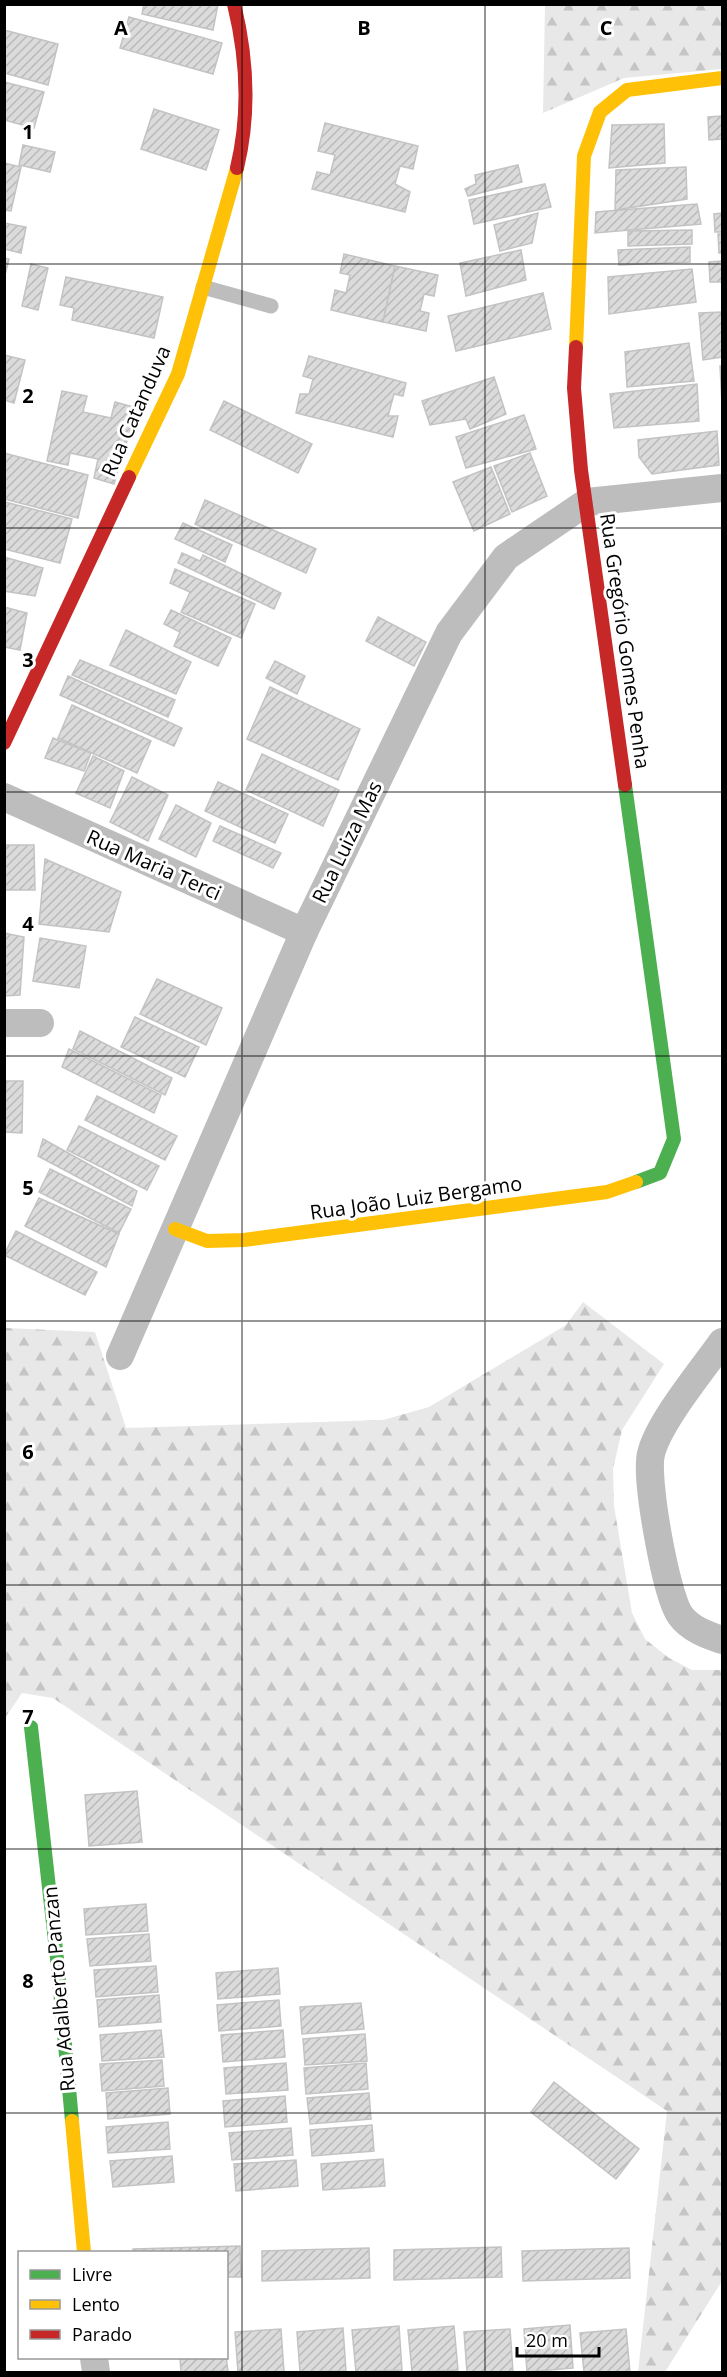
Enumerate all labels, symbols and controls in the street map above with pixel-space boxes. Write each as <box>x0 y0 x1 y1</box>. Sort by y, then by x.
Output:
text: A <box>114 14 128 41</box>
text: B <box>357 14 371 41</box>
text: C <box>600 14 613 41</box>
text: 1 <box>22 118 34 145</box>
street label: Rua Catanduva <box>95 341 177 481</box>
text: 2 <box>22 382 34 409</box>
street label: Rua Gregório Gomes Penha <box>594 511 657 771</box>
text: 3 <box>22 646 34 673</box>
street label: Rua Luiza Mas <box>305 776 388 907</box>
street label: Rua Maria Terci <box>83 823 226 906</box>
text: 4 <box>22 910 34 937</box>
street label: Rua João Luiz Bergamo <box>308 1169 524 1226</box>
text: 5 <box>22 1174 34 1201</box>
text: 6 <box>22 1438 34 1465</box>
text: 7 <box>22 1703 34 1730</box>
street label: Rua Adalberto Panzan <box>36 1885 81 2093</box>
text: 8 <box>22 1967 34 1994</box>
legend <box>18 2251 228 2359</box>
text: Livre <box>72 2262 112 2286</box>
text: Lento <box>72 2292 120 2316</box>
scale bar <box>517 2320 600 2358</box>
text: Parado <box>72 2322 132 2346</box>
text: 20 m <box>526 2328 568 2352</box>

